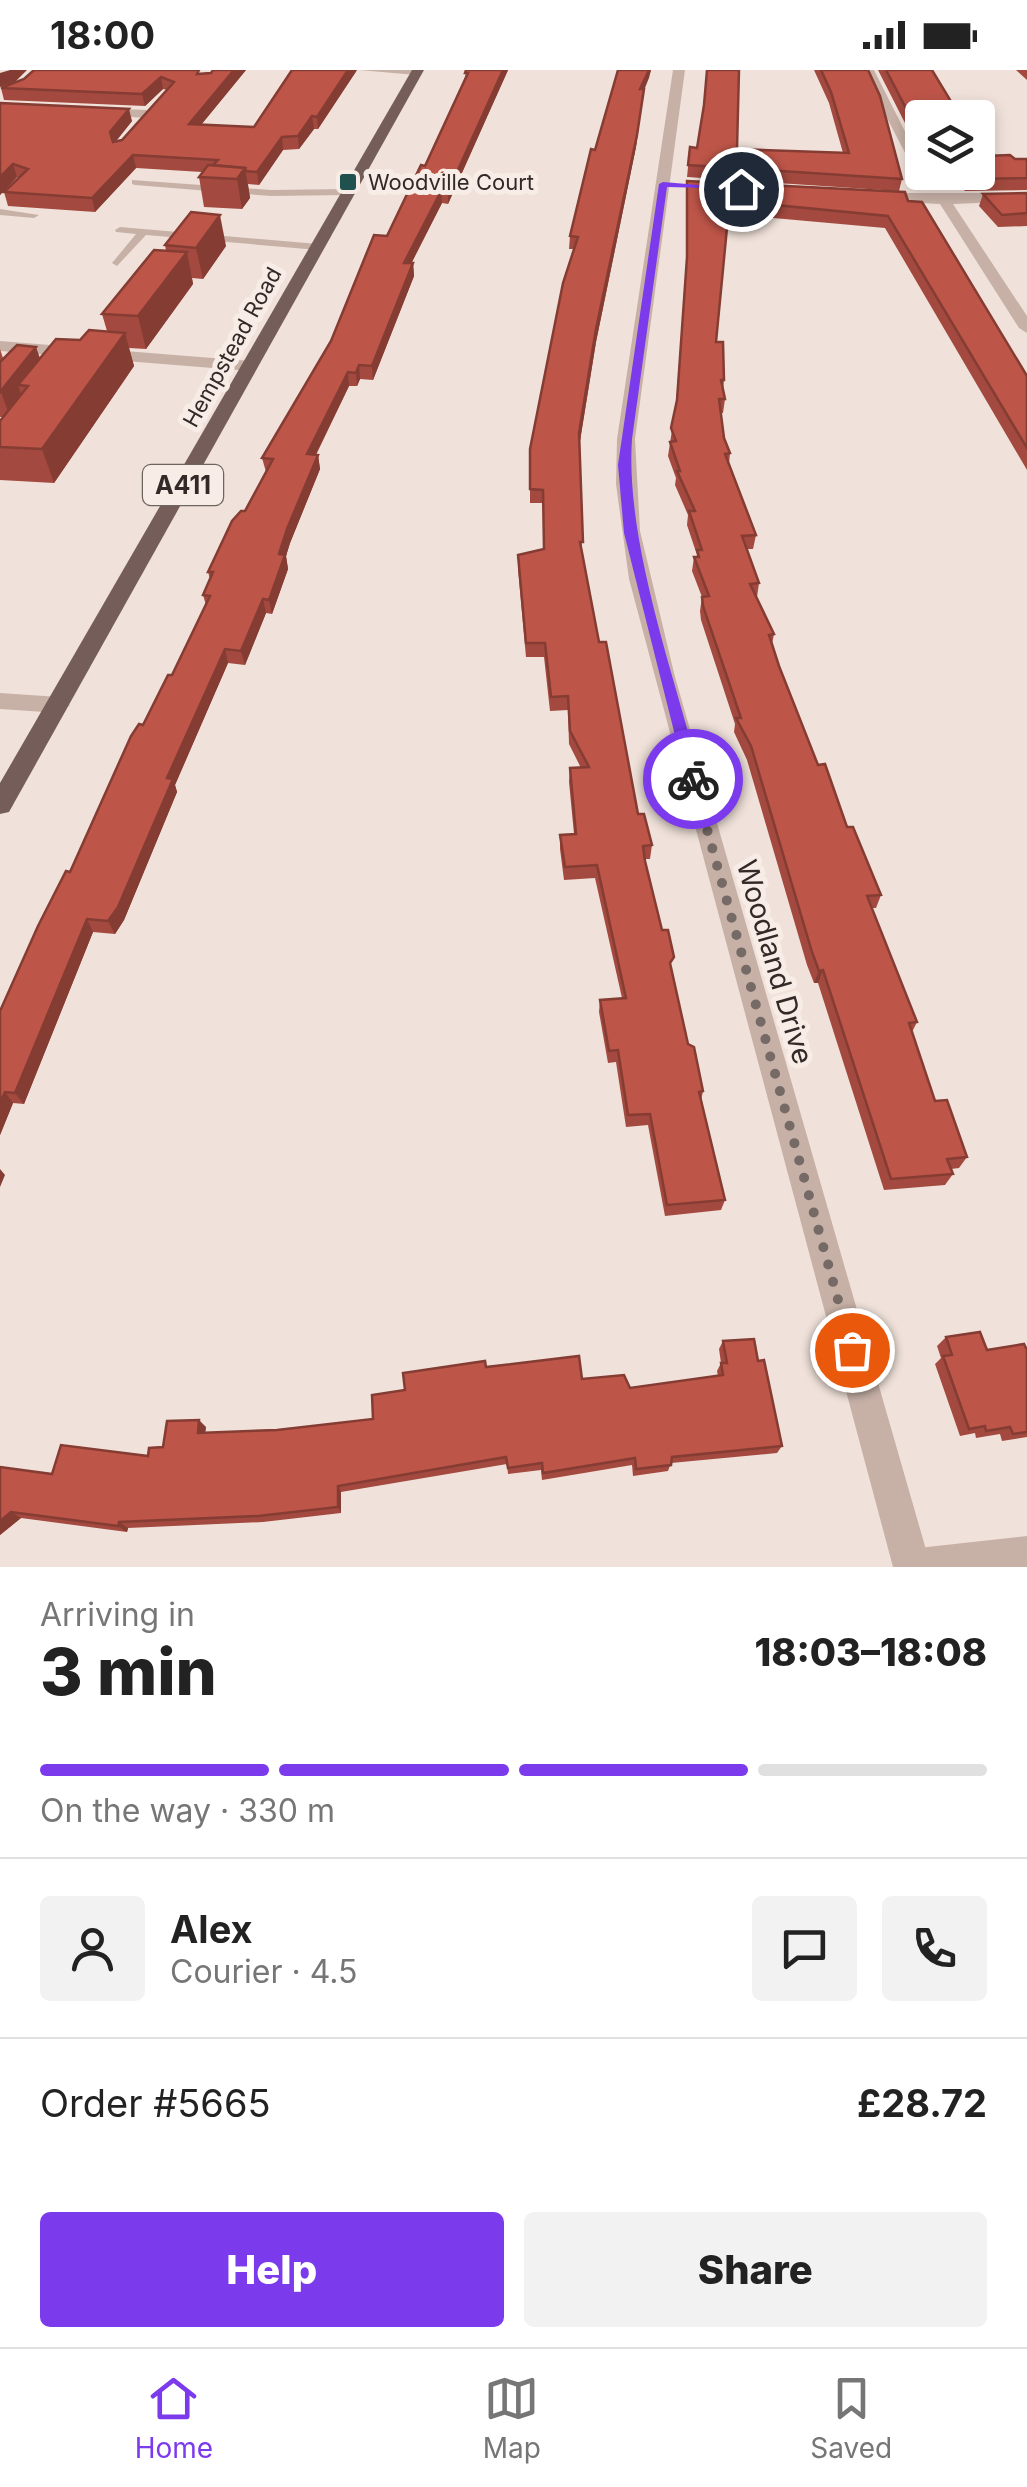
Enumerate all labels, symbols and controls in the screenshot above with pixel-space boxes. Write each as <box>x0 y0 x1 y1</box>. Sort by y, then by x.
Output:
text: 18:00 <box>50 12 155 58</box>
map controls <box>905 100 995 190</box>
button: layers <box>905 100 995 190</box>
pin <box>699 147 784 232</box>
icon: home <box>714 162 769 217</box>
place label: Woodville Court <box>368 169 534 195</box>
marker: Woodville Court <box>337 171 359 193</box>
street label: Hempstead Road <box>177 263 287 431</box>
road number: A411 <box>143 465 223 505</box>
courier <box>643 729 743 829</box>
icon: bike <box>666 752 721 807</box>
street label: Woodland Drive <box>730 856 820 1068</box>
pin <box>810 1308 895 1393</box>
icon: bag <box>825 1323 880 1378</box>
text: Arriving in <box>40 1595 195 1634</box>
text: 18:03–18:08 <box>754 1629 987 1675</box>
text: 3 min <box>40 1632 217 1711</box>
text: On the way · 330 m <box>40 1791 335 1830</box>
button: person <box>40 1896 145 2001</box>
button: chat <box>752 1896 857 2001</box>
button: phone <box>882 1896 987 2001</box>
text: Alex <box>170 1906 253 1952</box>
text: Courier · 4.5 <box>170 1952 358 1991</box>
text: Order #5665 <box>40 2080 271 2126</box>
text: £28.72 <box>857 2080 987 2126</box>
button: Help <box>40 2212 504 2327</box>
button: Share <box>524 2212 987 2327</box>
tab: Home <box>135 2371 213 2465</box>
tab: Map <box>483 2371 541 2465</box>
tab: Saved <box>810 2371 892 2465</box>

